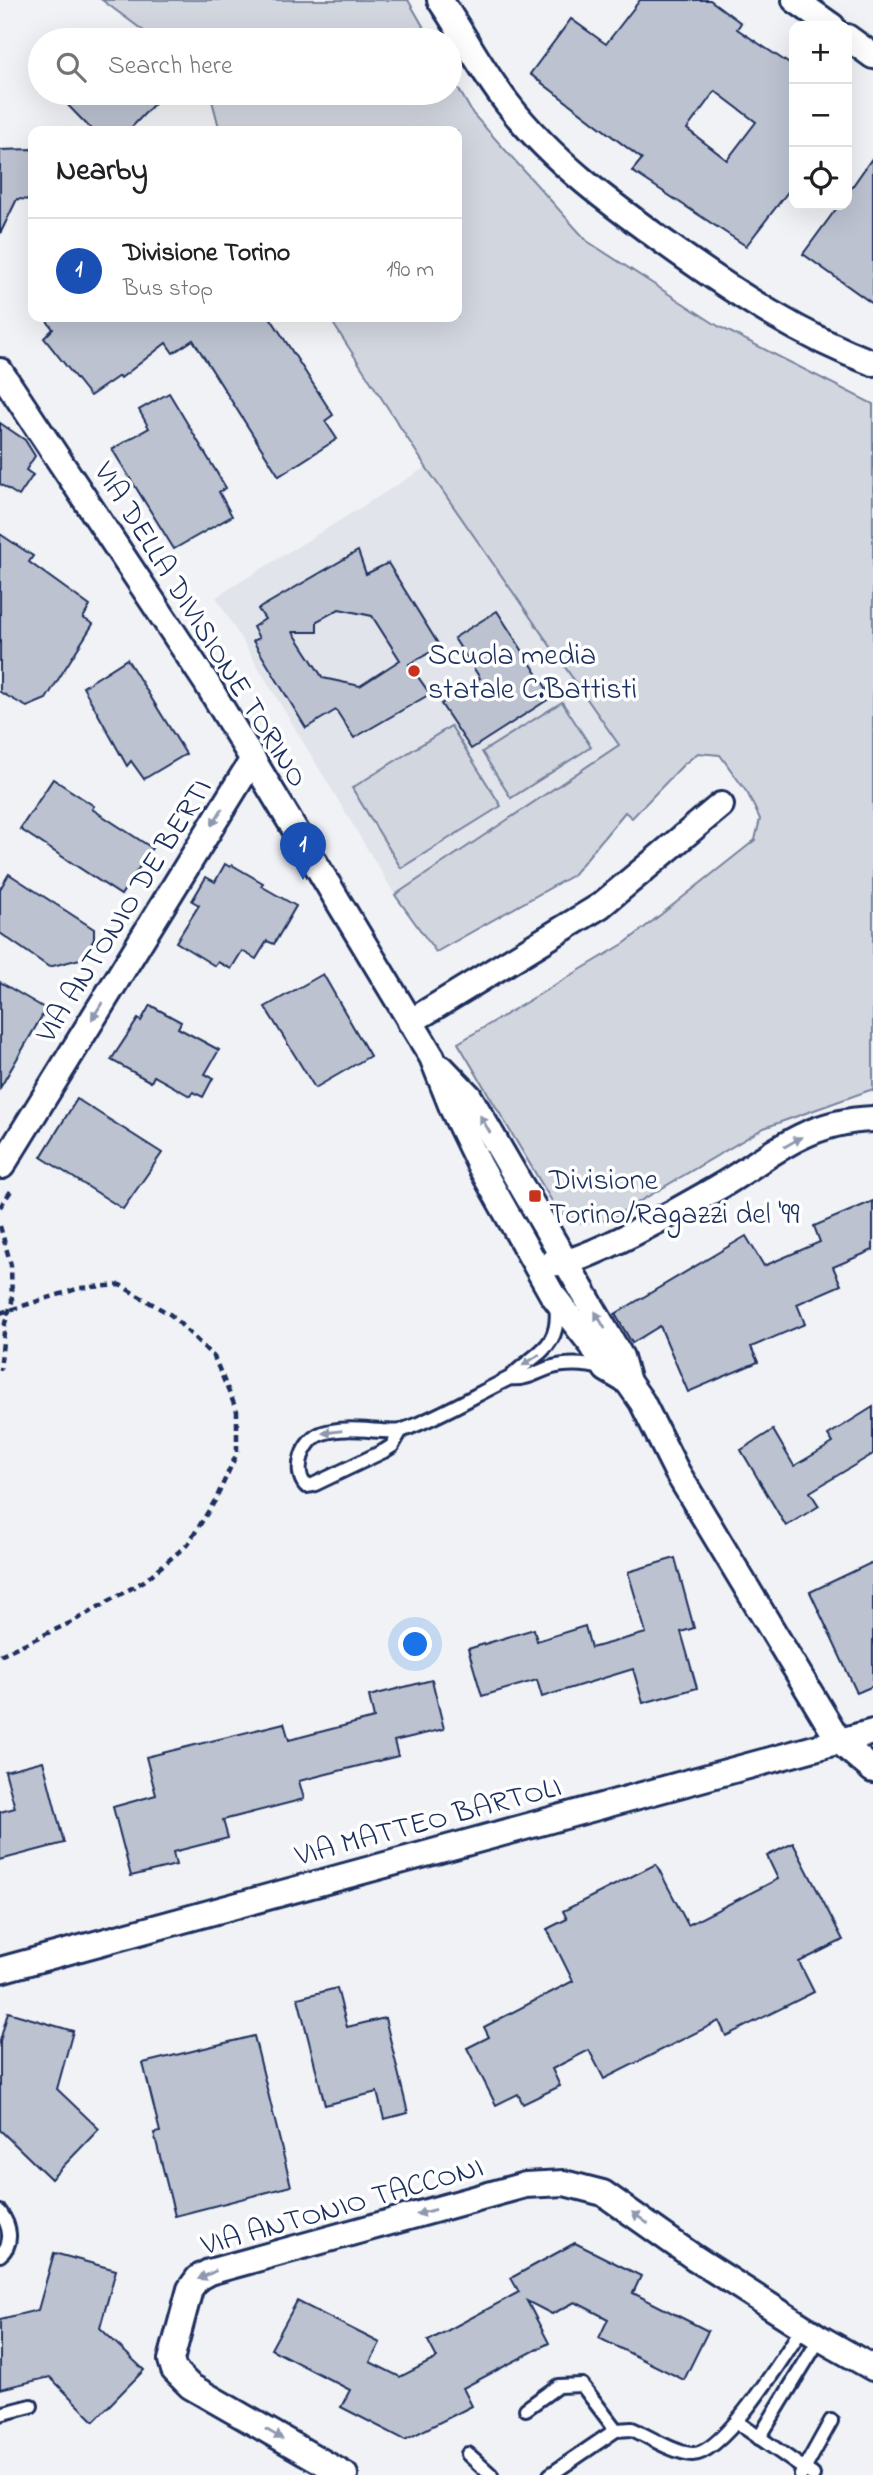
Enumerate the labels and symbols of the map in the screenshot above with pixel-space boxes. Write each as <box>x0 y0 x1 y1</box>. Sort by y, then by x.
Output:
street label: VIA DELLA DIVISIONE TORINO <box>81 453 318 797</box>
place label: Scuola media statale C.Battisti <box>428 635 637 713</box>
marker: Scuola media statale C.Battisti <box>406 663 422 679</box>
street label: VIA ANTONIO DE BERTI <box>26 771 225 1053</box>
one-way arrow <box>211 808 223 827</box>
pin: 1 <box>280 822 326 880</box>
one-way arrow <box>91 1001 104 1020</box>
one-way arrow <box>479 1114 491 1133</box>
one-way arrow <box>783 1136 803 1148</box>
place label: Divisione Torino/Ragazzi del '99 <box>548 1160 800 1238</box>
marker: Divisione Torino/Ragazzi del '99 <box>527 1188 543 1204</box>
one-way arrow <box>594 1310 606 1330</box>
one-way arrow <box>521 1354 540 1367</box>
one-way arrow <box>321 1427 343 1438</box>
your location <box>398 1627 432 1661</box>
street label: VIA MATTEO BARTOLI <box>290 1766 567 1880</box>
street label: VIA ANTONIO TACCONI <box>196 2147 489 2269</box>
one-way arrow <box>415 2207 437 2218</box>
one-way arrow <box>631 2212 649 2226</box>
one-way arrow <box>197 2269 217 2281</box>
one-way arrow <box>264 2428 283 2440</box>

